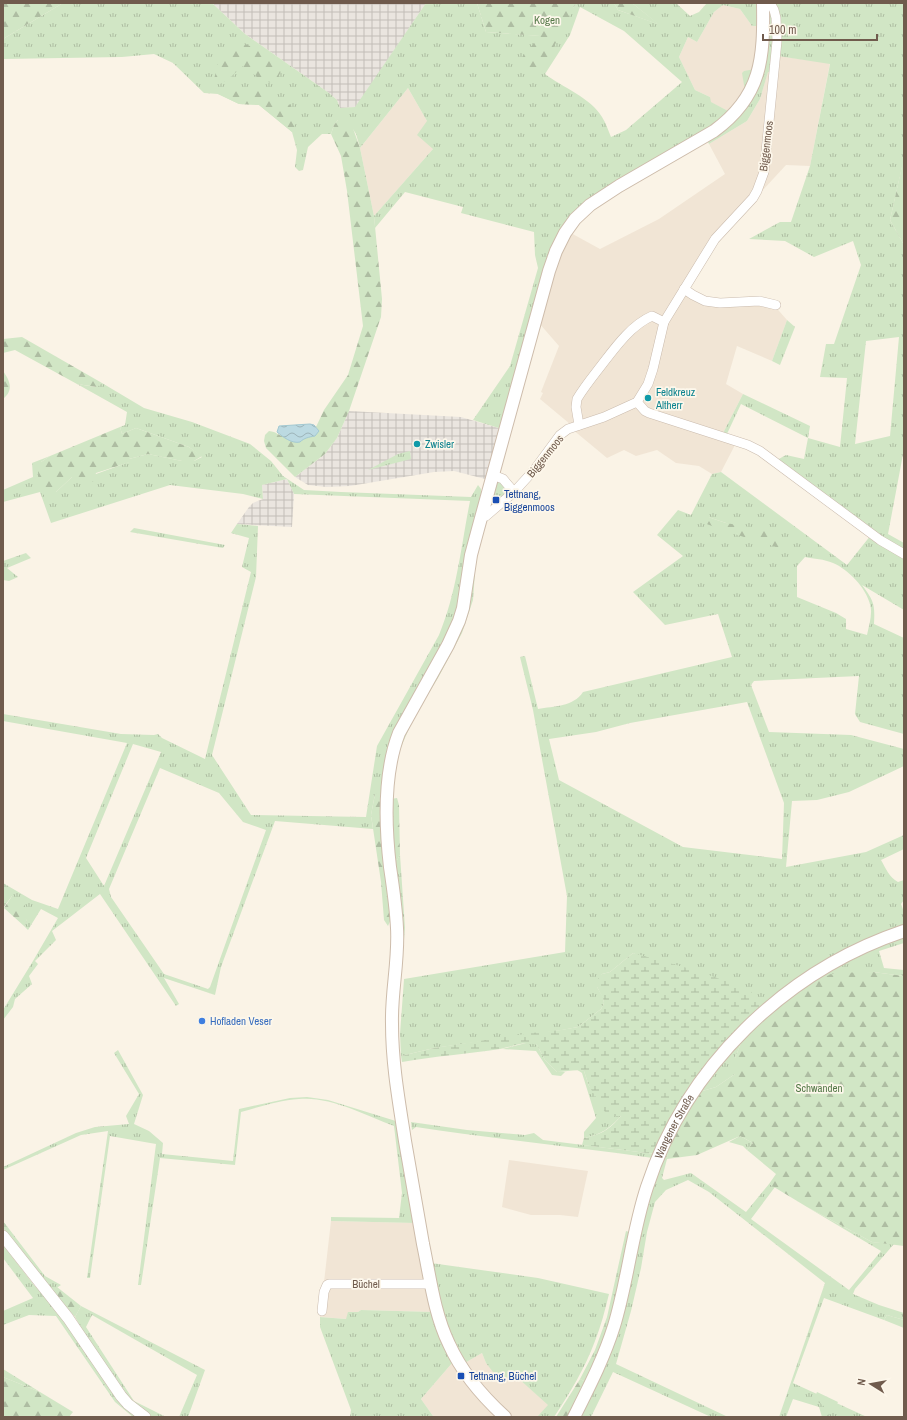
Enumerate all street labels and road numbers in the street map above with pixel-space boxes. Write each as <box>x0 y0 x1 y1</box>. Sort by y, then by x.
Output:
street label: Biggenmoos <box>756 120 776 172</box>
street label: Biggenmoos <box>524 432 567 480</box>
street label: Wangener Straße <box>651 1091 697 1161</box>
street label: Büchel <box>352 1277 380 1291</box>

